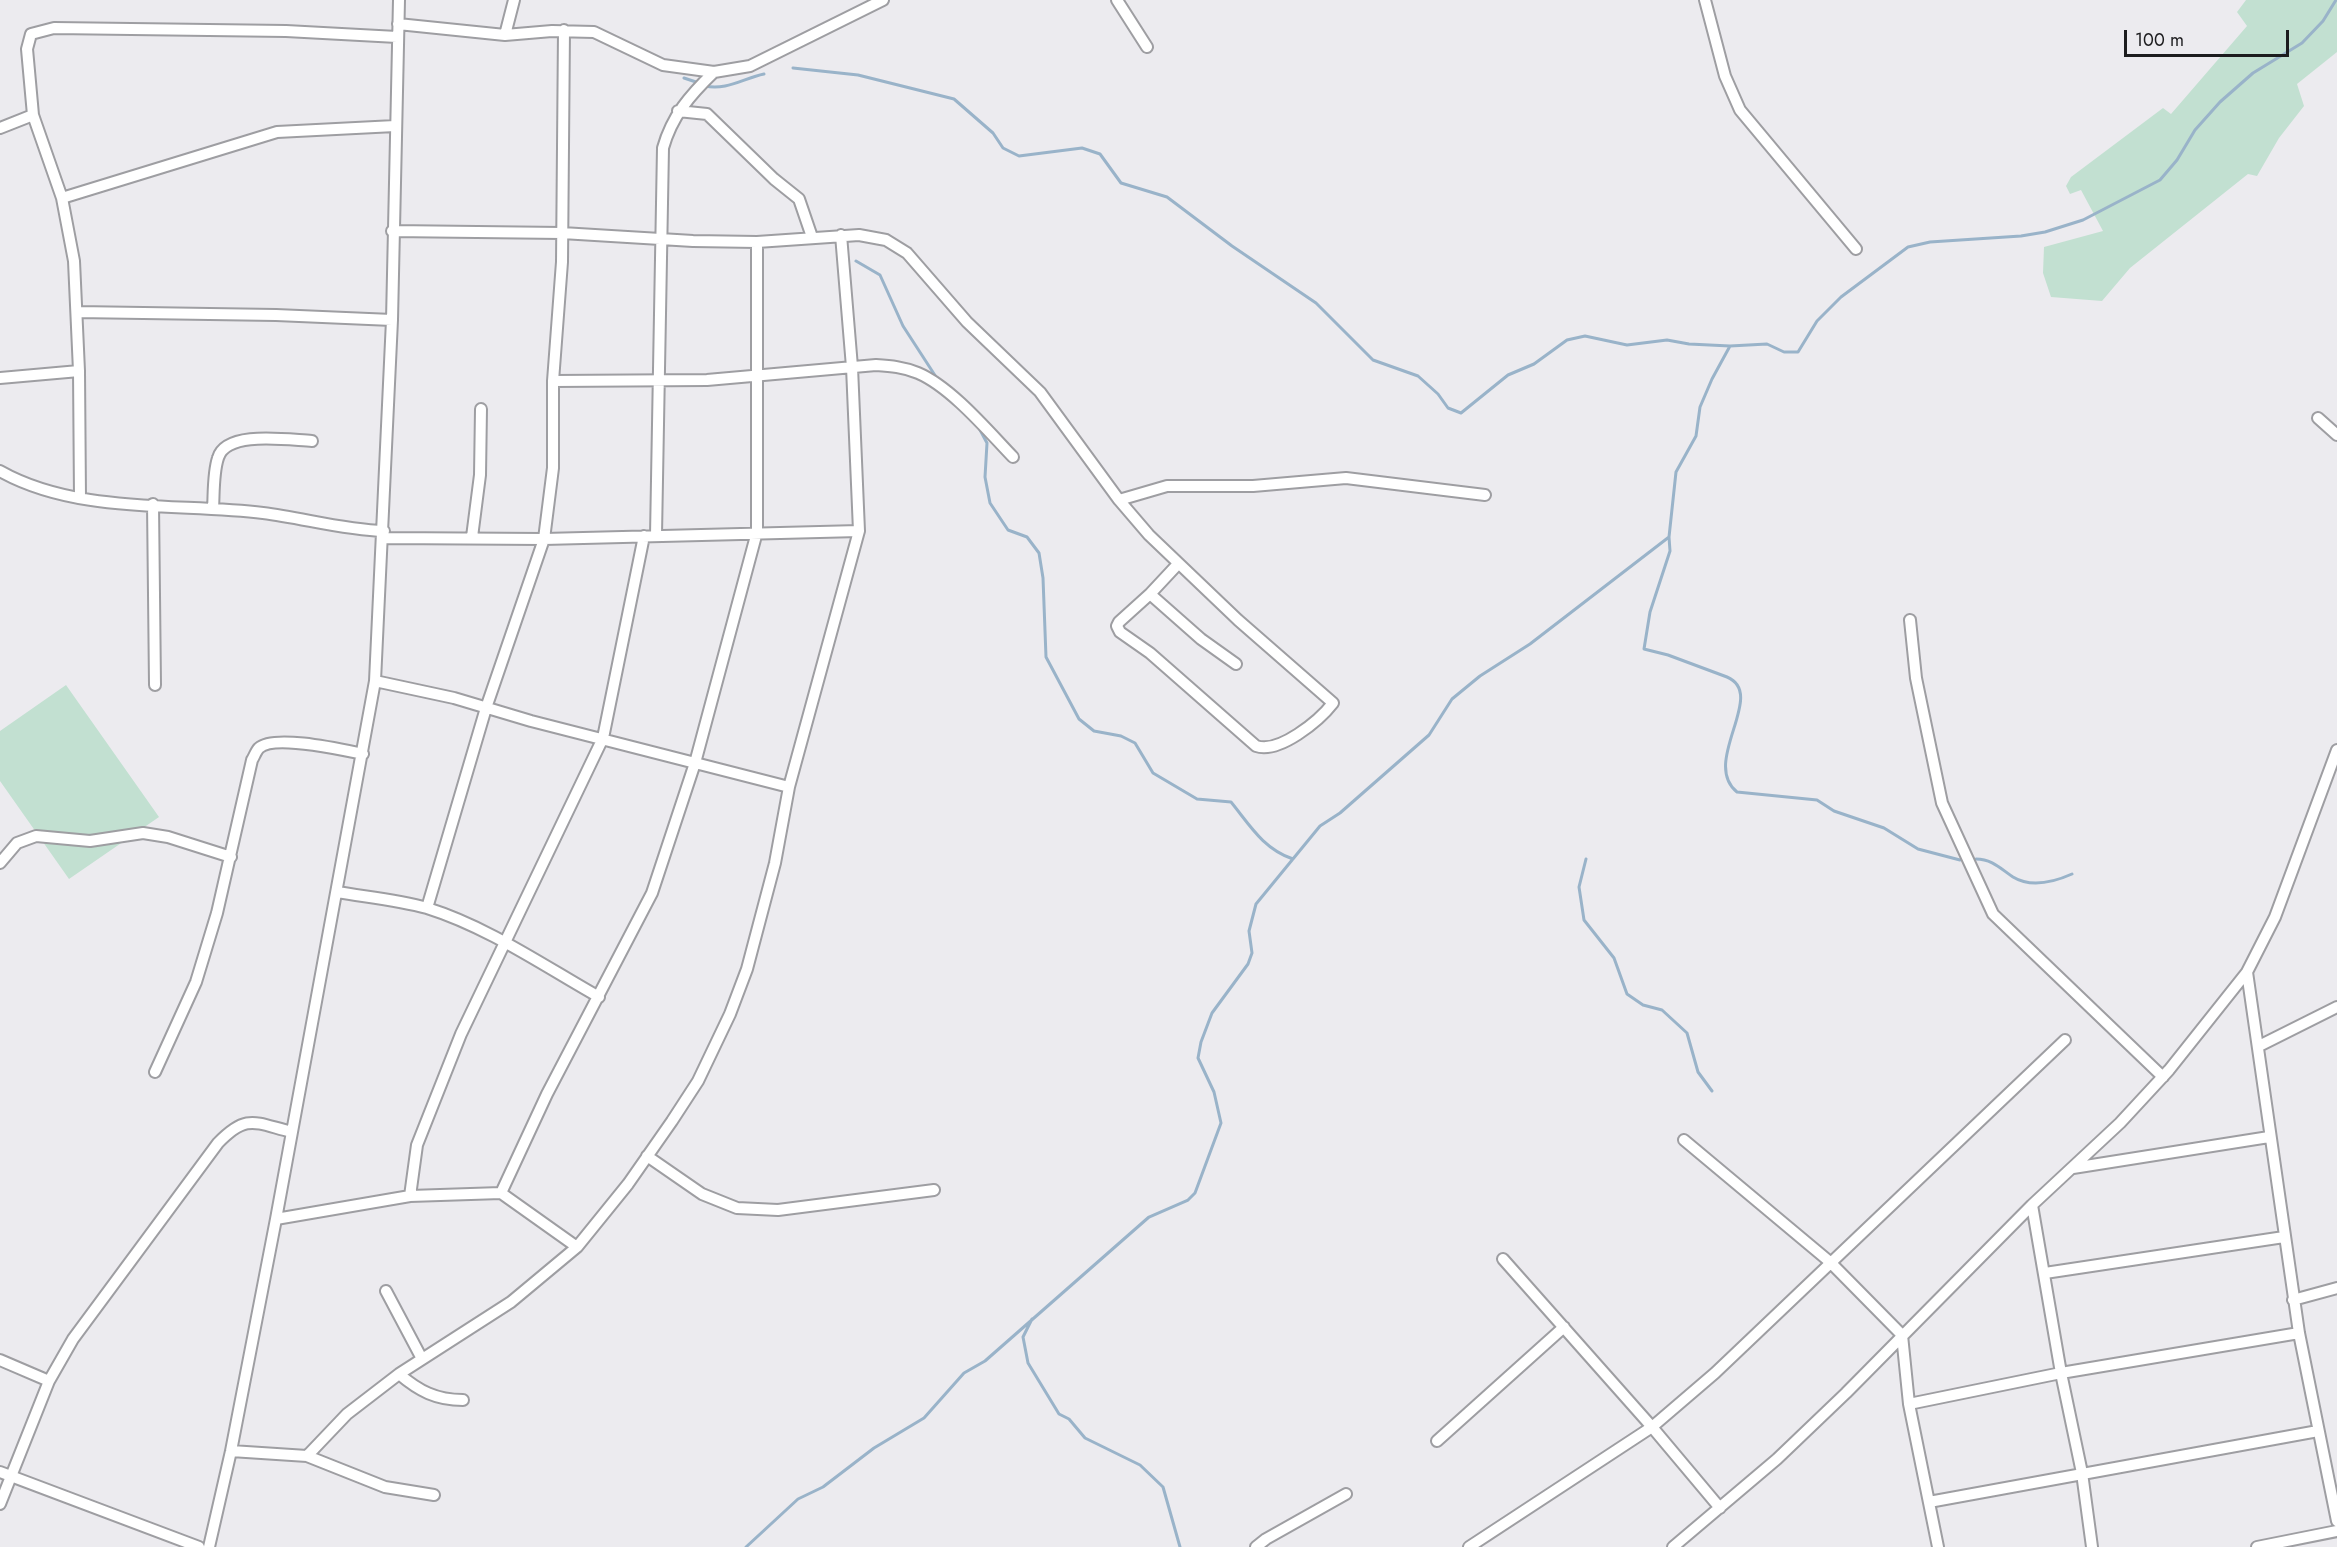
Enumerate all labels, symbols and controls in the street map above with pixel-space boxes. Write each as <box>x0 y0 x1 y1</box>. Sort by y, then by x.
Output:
scale bar <box>2127 18 2292 56</box>
text: 100 m <box>2135 27 2184 53</box>

